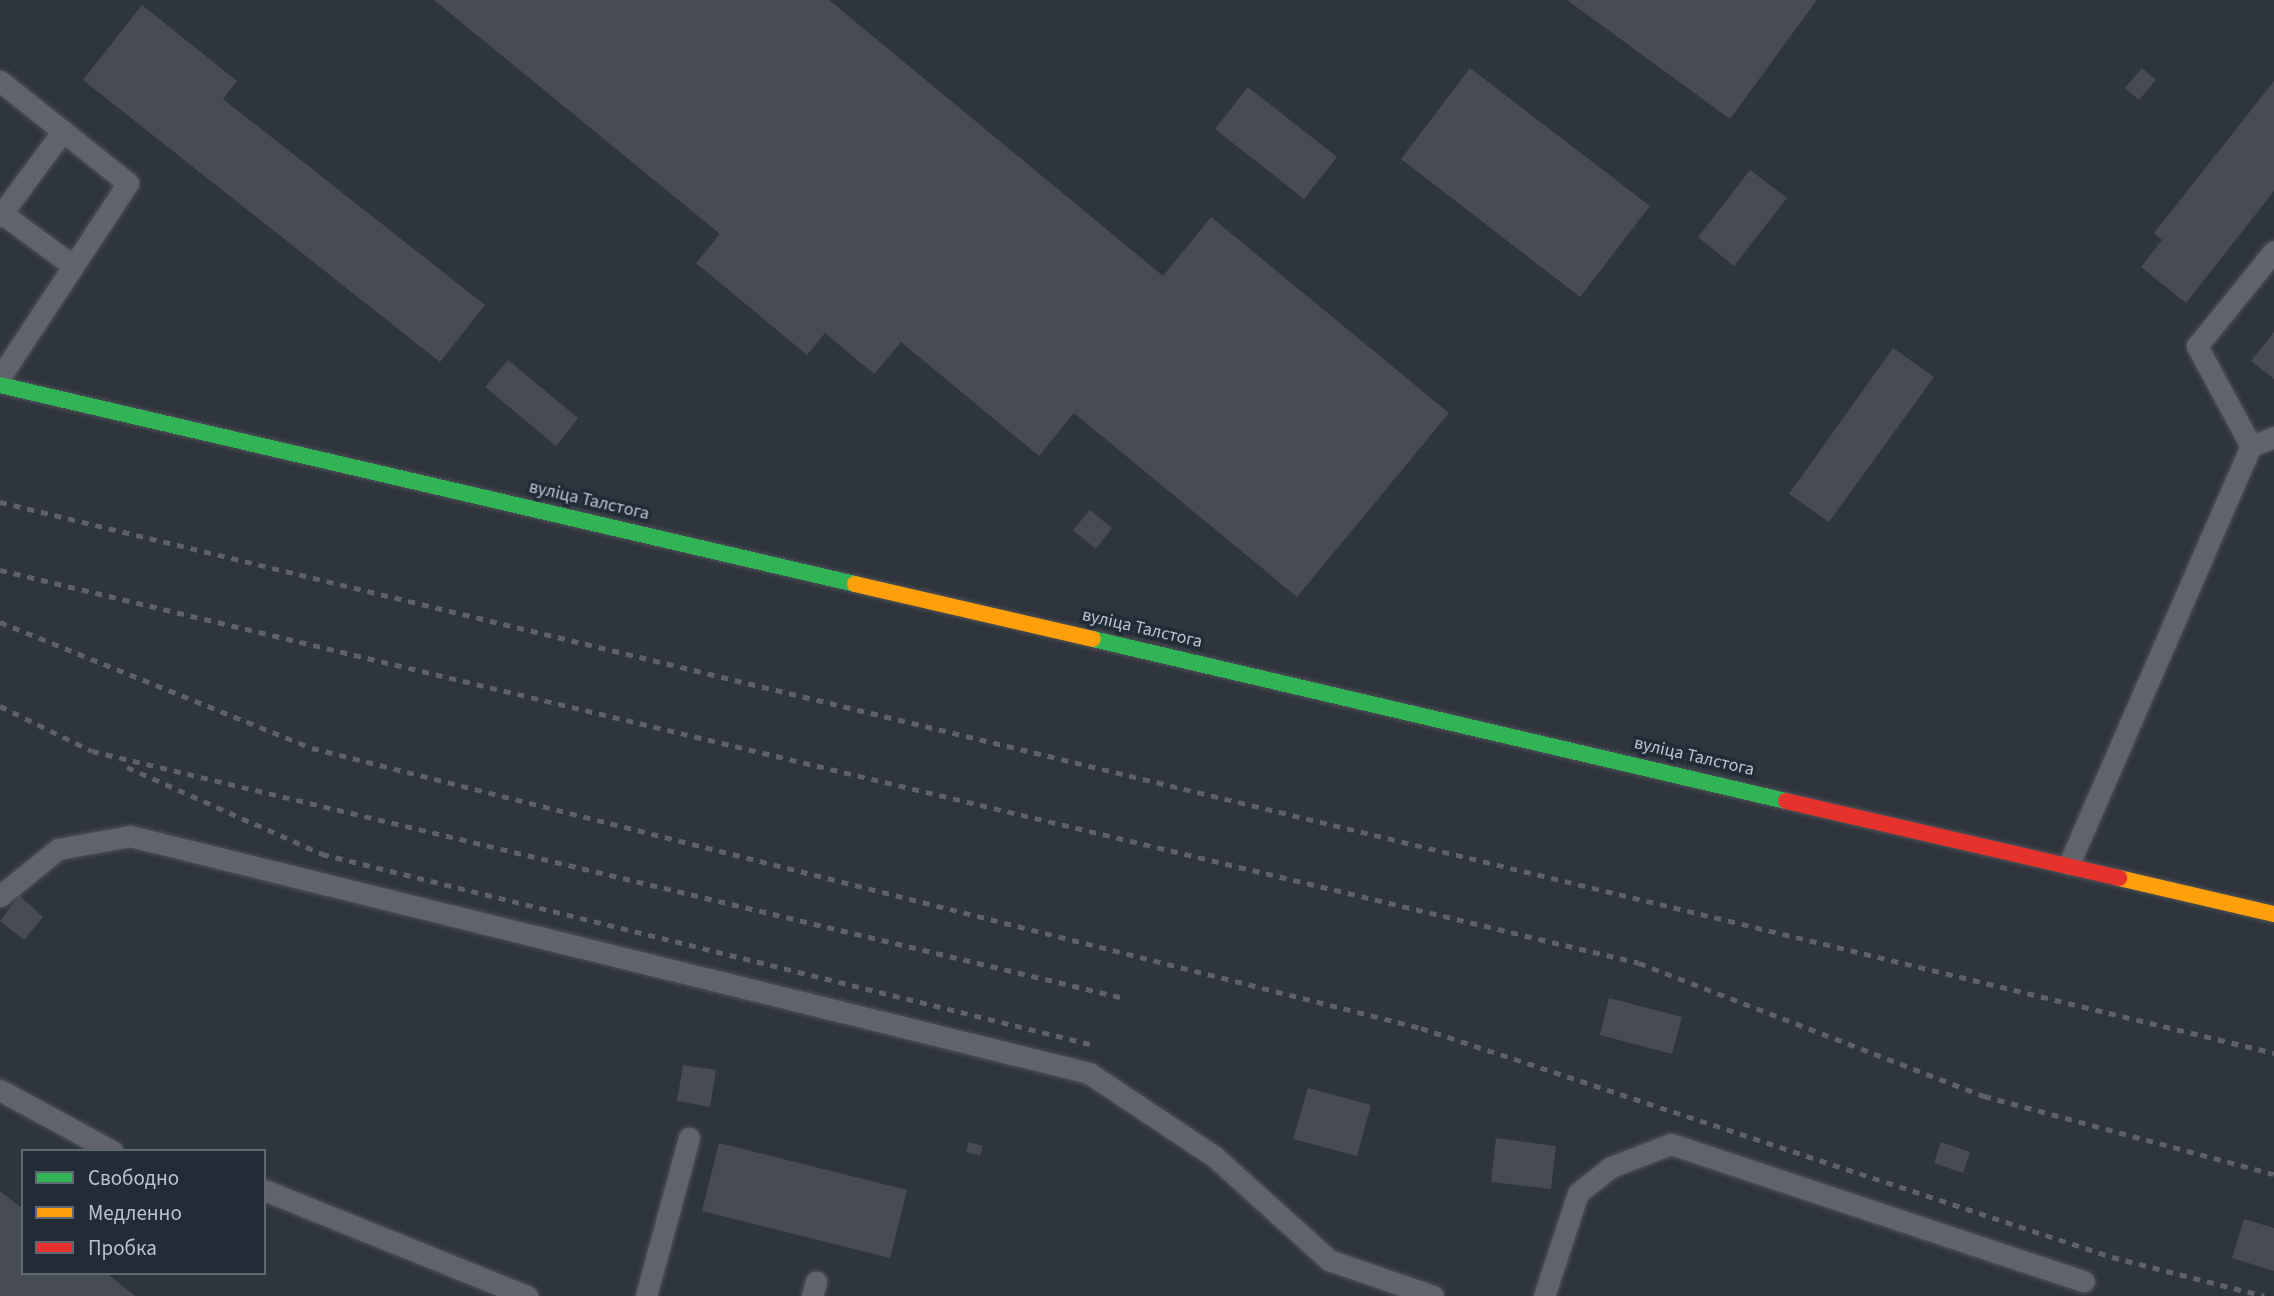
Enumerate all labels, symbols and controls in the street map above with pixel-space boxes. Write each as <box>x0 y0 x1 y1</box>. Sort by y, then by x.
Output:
street label: вуліца Талстога <box>527 477 651 525</box>
street label: вуліца Талстога <box>1080 605 1204 653</box>
street label: вуліца Талстога <box>1632 733 1756 781</box>
legend <box>21 1149 266 1275</box>
text: Свободно <box>88 1163 179 1193</box>
text: Медленно <box>88 1198 182 1228</box>
text: Пробка <box>88 1233 157 1263</box>

